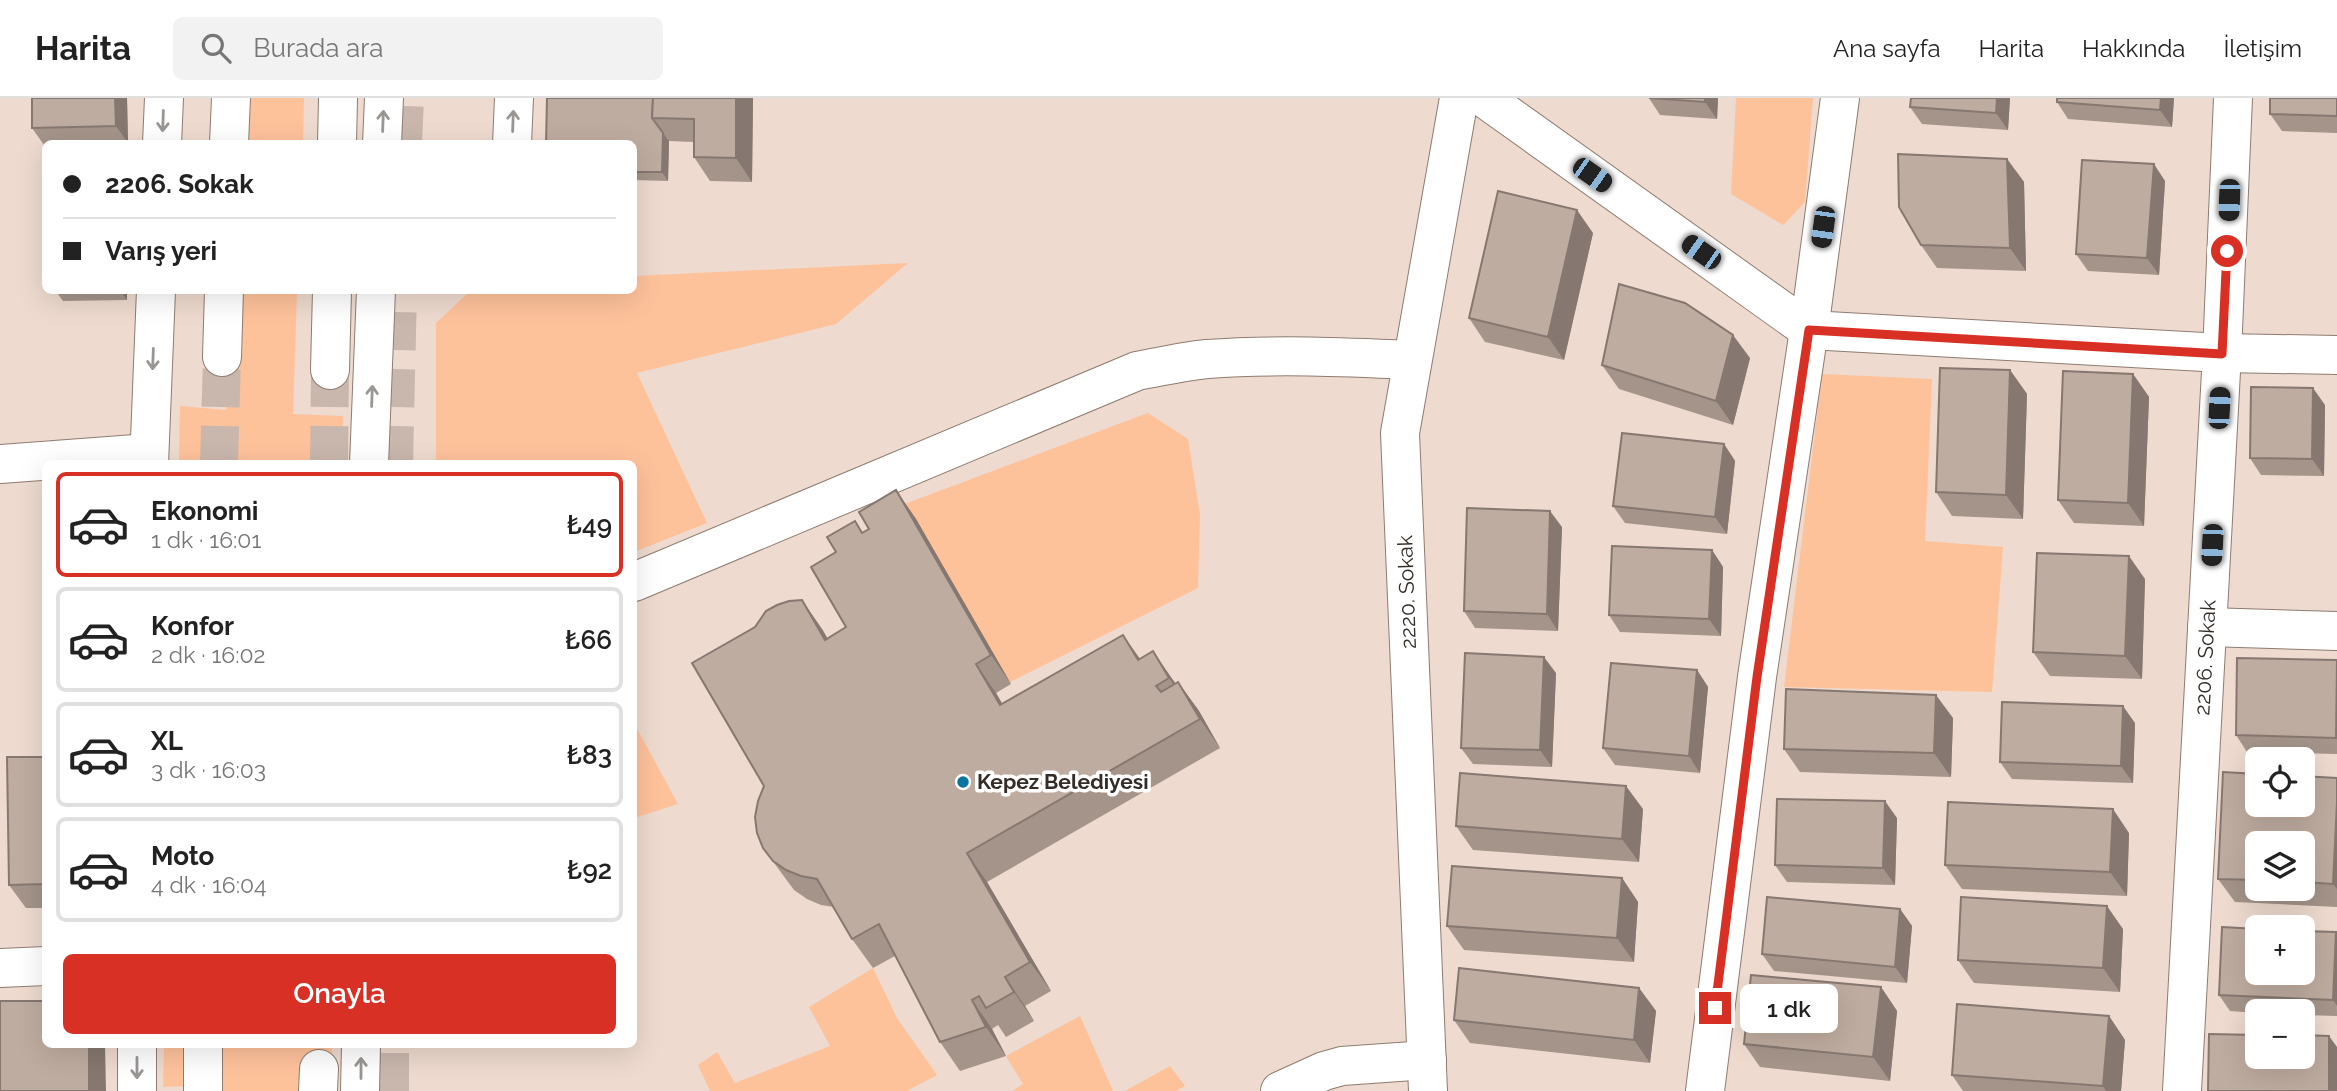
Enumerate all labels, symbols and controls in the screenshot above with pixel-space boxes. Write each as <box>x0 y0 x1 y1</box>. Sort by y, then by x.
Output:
search box <box>173 17 663 80</box>
text: Harita <box>35 29 131 68</box>
icon: search <box>197 29 235 67</box>
text: Burada ara <box>253 33 384 63</box>
text: Ana sayfa <box>1833 34 1941 63</box>
text: Harita <box>1979 34 2044 63</box>
text: Hakkında <box>2082 34 2185 63</box>
text: İletişim <box>2223 34 2302 63</box>
one-way arrow <box>156 109 169 132</box>
one-way arrow <box>376 110 389 133</box>
one-way arrow <box>507 110 520 133</box>
car <box>1569 154 1616 196</box>
text: 2206. Sokak <box>105 169 254 199</box>
car <box>2218 179 2241 221</box>
car <box>1810 205 1837 249</box>
car <box>1678 231 1725 273</box>
route start <box>2211 235 2243 267</box>
text: Varış yeri <box>105 236 217 266</box>
one-way arrow <box>146 347 159 370</box>
one-way arrow <box>365 384 378 407</box>
car <box>2208 386 2231 430</box>
icon: car <box>67 493 130 556</box>
text: Ekonomi <box>151 496 259 526</box>
text: ₺49 <box>567 510 612 540</box>
car <box>2201 523 2224 567</box>
text: 1 dk · 16:01 <box>151 526 261 553</box>
street label: 2220. Sokak <box>1392 535 1421 649</box>
street label: 2206. Sokak <box>2189 599 2221 716</box>
icon: car <box>67 608 130 671</box>
text: Konfor <box>151 611 234 641</box>
text: ₺66 <box>565 625 612 655</box>
text: 2 dk · 16:02 <box>151 641 266 668</box>
icon: car <box>67 723 130 786</box>
text: XL <box>151 726 183 756</box>
text: ₺83 <box>567 740 612 770</box>
map controls <box>2245 747 2315 1069</box>
button: locate <box>2245 747 2315 817</box>
text: 3 dk · 16:03 <box>151 756 266 783</box>
place label: Kepez Belediyesi <box>977 769 1149 794</box>
marker: Kepez Belediyesi <box>955 774 971 790</box>
button: layers <box>2245 831 2315 901</box>
icon: car <box>67 838 130 901</box>
text: Moto <box>151 841 214 871</box>
text: ₺92 <box>567 855 612 885</box>
text: 4 dk · 16:04 <box>151 871 267 898</box>
button: + <box>2245 915 2315 985</box>
button: Onayla <box>63 954 616 1034</box>
callout: 1 dk <box>1740 984 1838 1032</box>
route end <box>1699 992 1731 1024</box>
text: 1 dk <box>1767 995 1811 1022</box>
button: − <box>2245 999 2315 1069</box>
one-way arrow <box>130 1056 144 1079</box>
one-way arrow <box>354 1057 367 1080</box>

